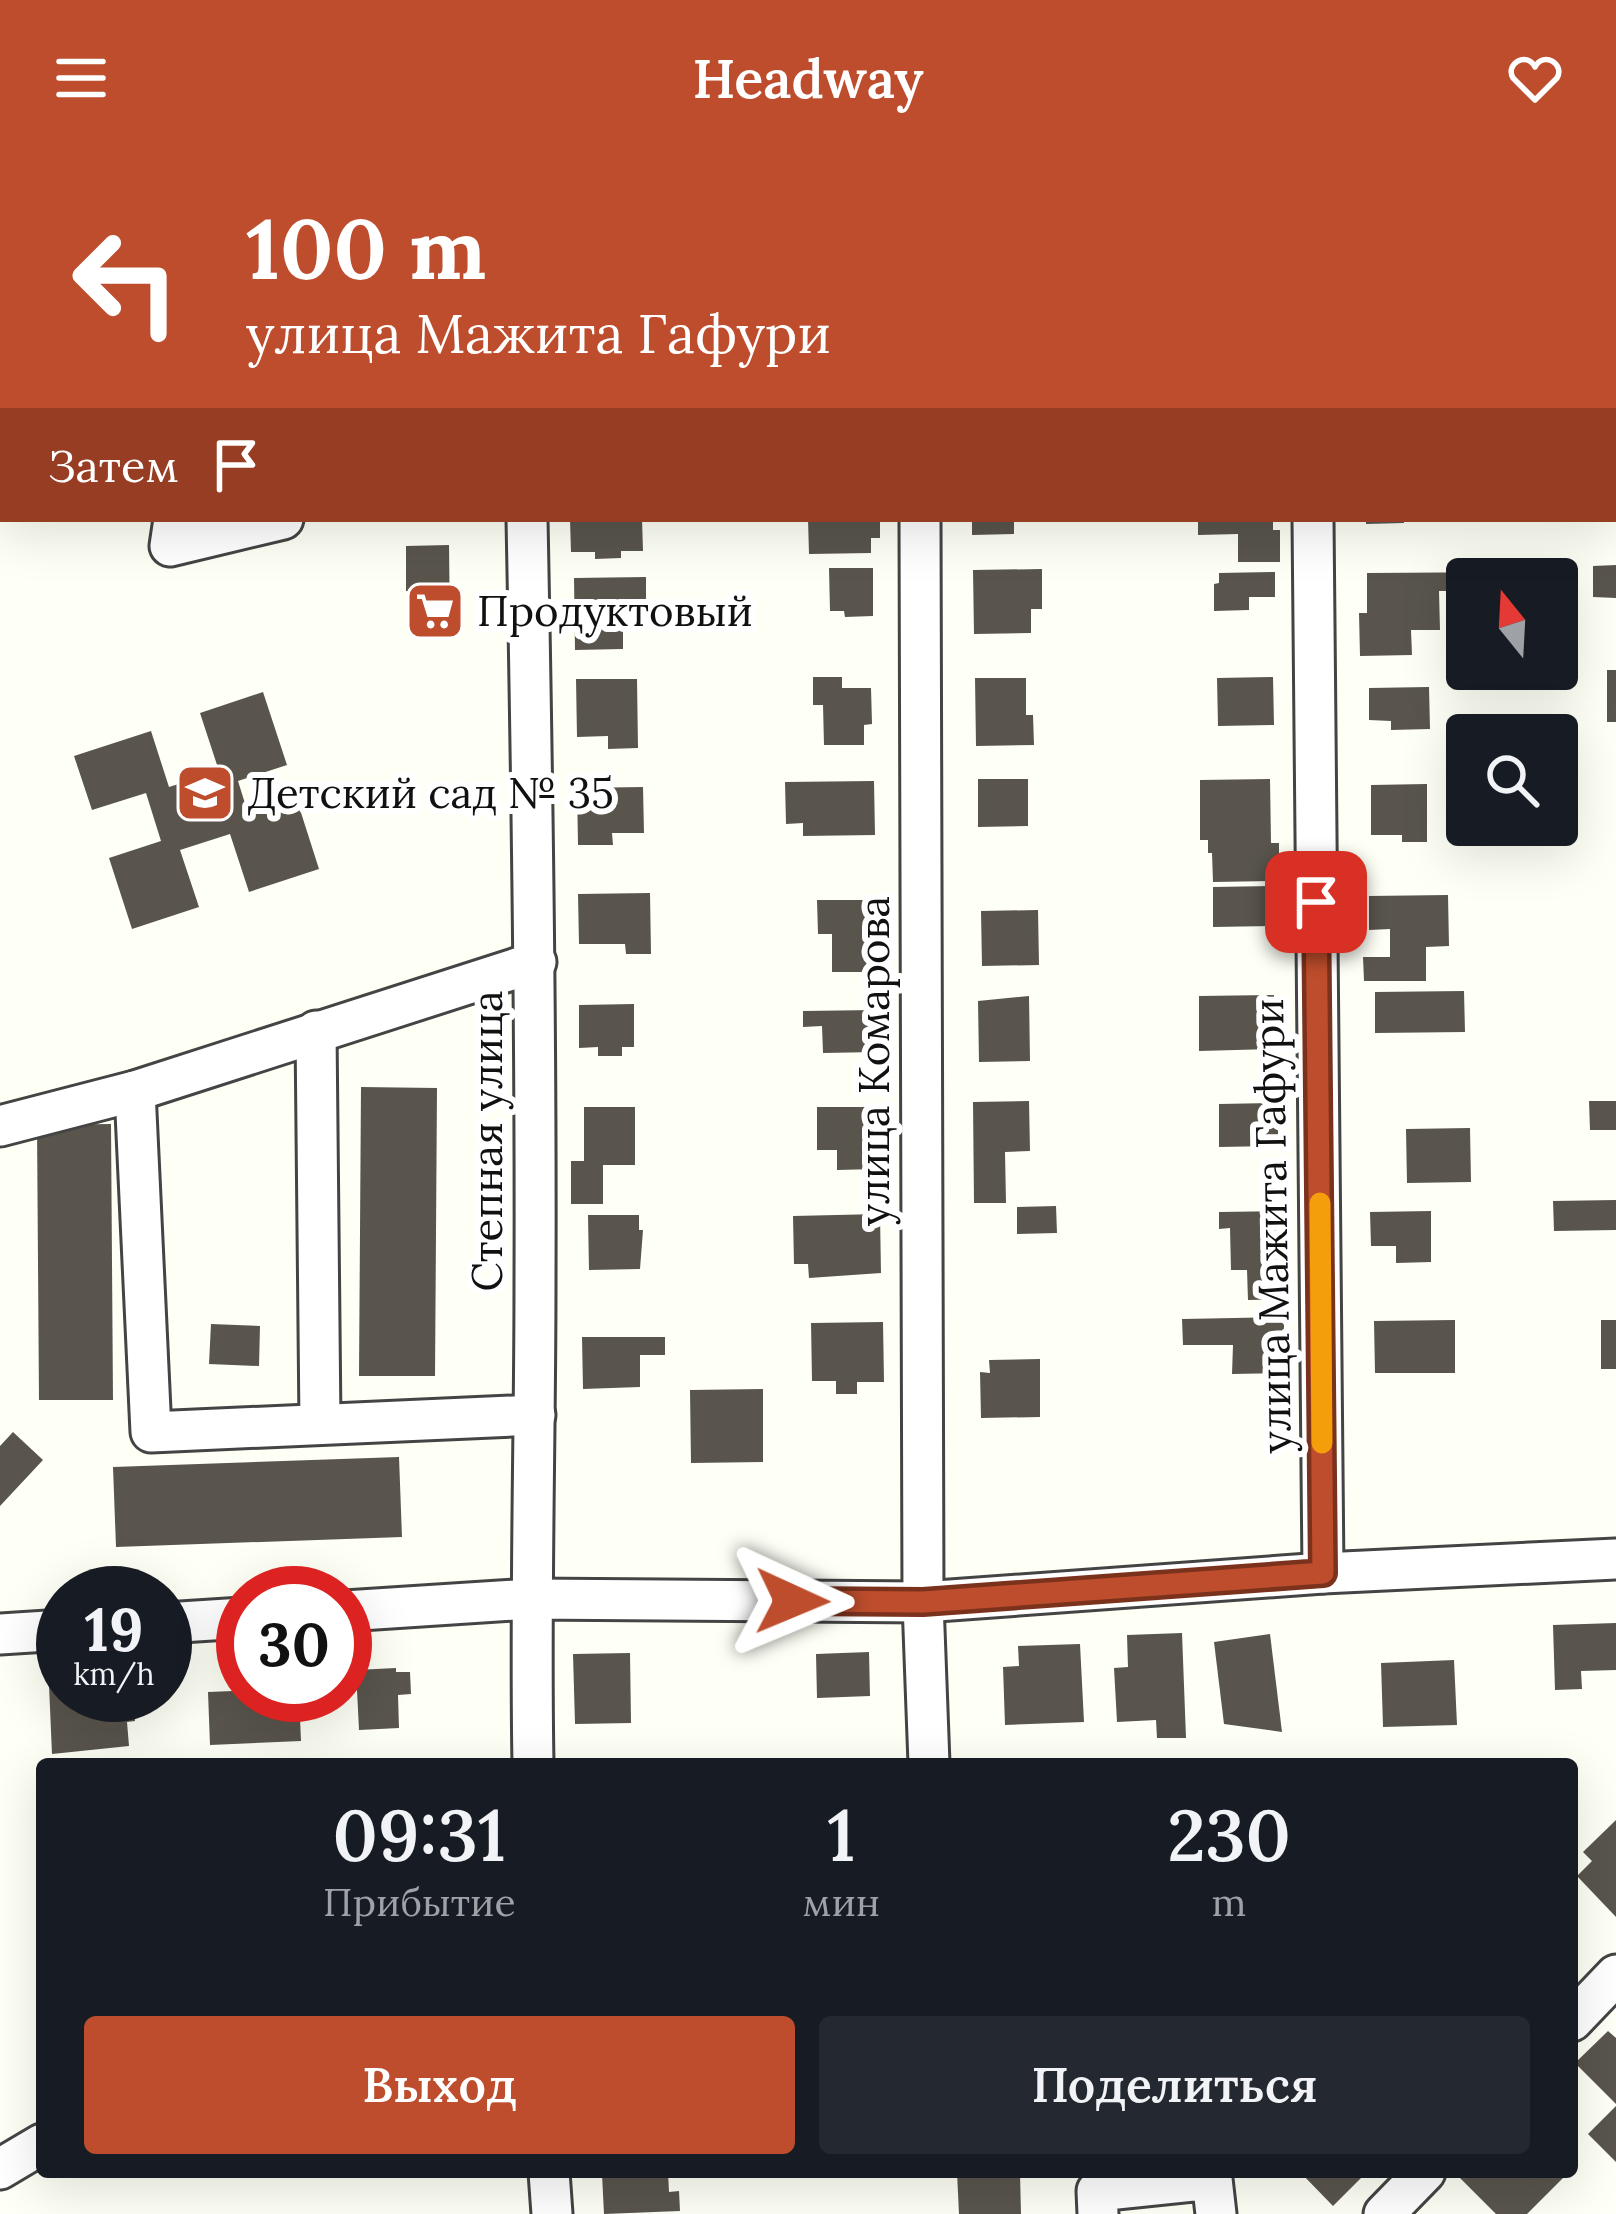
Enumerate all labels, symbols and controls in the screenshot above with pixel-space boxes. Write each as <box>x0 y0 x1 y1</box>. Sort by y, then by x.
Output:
text: Headway <box>693 44 923 113</box>
icon: menu <box>48 45 114 111</box>
icon: heart <box>1502 45 1568 111</box>
text: 100 m <box>246 194 486 302</box>
icon: left <box>48 204 204 360</box>
text: улица Мажита Гафури <box>246 299 831 368</box>
icon: arrive <box>203 432 269 498</box>
text: Затем <box>48 437 179 494</box>
north arrow <box>1446 558 1578 690</box>
map controls <box>1446 558 1578 846</box>
supermarket icon: Продуктовый <box>404 580 466 642</box>
place label: Продуктовый <box>477 584 753 638</box>
button: search <box>1446 714 1578 846</box>
school or university icon: Детский сад № 35 <box>174 762 236 824</box>
place label: Детский сад № 35 <box>247 766 614 820</box>
pin <box>1265 851 1367 953</box>
icon: arrive <box>1283 869 1349 935</box>
street label: улица Комарова <box>847 896 901 1226</box>
street label: Степная улица <box>460 990 514 1292</box>
street label: улица Мажита Гафури <box>1241 998 1303 1454</box>
position arrow <box>729 1538 855 1664</box>
speed limit sign: 30 <box>216 1566 372 1722</box>
text: 19 <box>85 1591 143 1667</box>
text: km/h <box>73 1655 155 1693</box>
text: 09:31 <box>333 1789 506 1881</box>
text: 1 <box>827 1789 855 1881</box>
text: 230 <box>1167 1789 1291 1881</box>
text: Прибытие <box>323 1877 516 1927</box>
text: мин <box>803 1877 880 1927</box>
text: m <box>1212 1877 1246 1927</box>
button: Выход <box>84 2016 795 2154</box>
button: Поделиться <box>819 2016 1530 2154</box>

